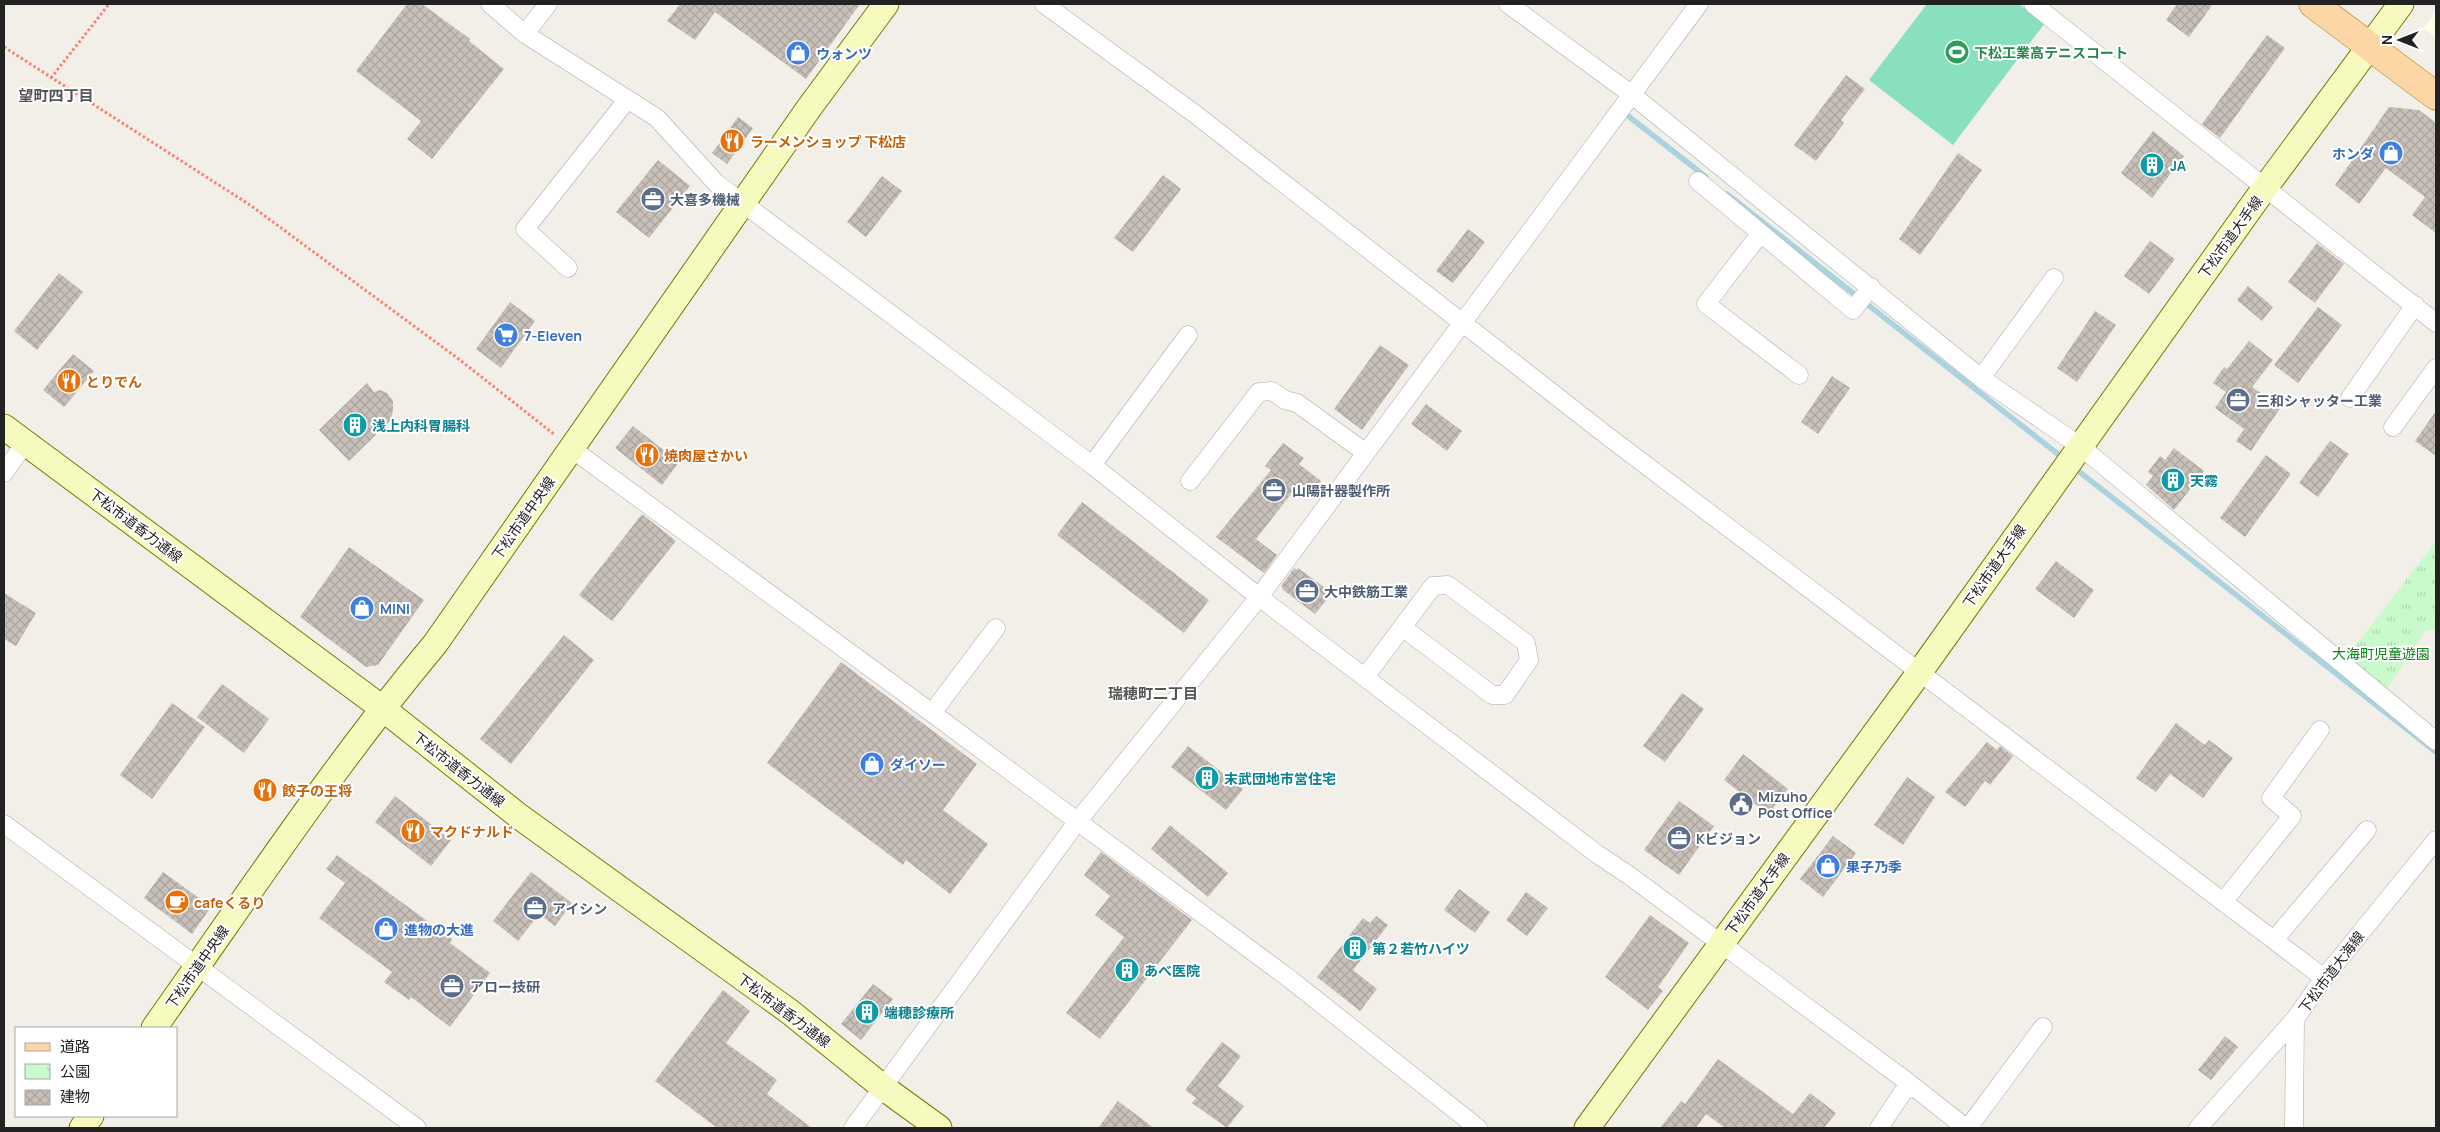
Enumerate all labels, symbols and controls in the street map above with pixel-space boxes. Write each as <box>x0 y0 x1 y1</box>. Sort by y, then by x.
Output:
north arrow <box>2375 15 2425 65</box>
text: N <box>2377 35 2396 45</box>
sports icon: 下松工業高テニスコート <box>1944 39 1970 65</box>
shop icon: ウォンツ <box>785 40 811 66</box>
place label: 下松工業高テニスコート <box>1974 43 2128 62</box>
place label: ウォンツ <box>816 44 872 63</box>
district label: 望町四丁目 <box>18 85 94 106</box>
restaurant icon: ラーメンショップ 下松店 <box>719 128 745 154</box>
place label: ラーメンショップ 下松店 <box>750 132 906 151</box>
shop icon: ホンダ <box>2378 140 2404 166</box>
place label: ホンダ <box>2332 144 2374 163</box>
building icon: JA <box>2139 152 2165 178</box>
place label: JA <box>2170 156 2187 175</box>
office icon: 大喜多機械 <box>640 186 666 212</box>
place label: 大喜多機械 <box>670 190 740 209</box>
street label: 下松市道大手線 <box>2194 192 2266 282</box>
supermarket icon: 7-Eleven <box>493 322 519 348</box>
place label: 7-Eleven <box>524 326 582 345</box>
restaurant icon: とりでん <box>56 368 82 394</box>
place label: とりでん <box>86 372 142 391</box>
office icon: 三和シャッター工業 <box>2225 387 2251 413</box>
place label: 三和シャッター工業 <box>2256 391 2382 410</box>
building icon: 浅上内科胃腸科 <box>342 412 368 438</box>
place label: 浅上内科胃腸科 <box>372 416 470 435</box>
restaurant icon: 焼肉屋さかい <box>634 442 660 468</box>
place label: 焼肉屋さかい <box>664 446 748 465</box>
building icon: 天霧 <box>2160 467 2186 493</box>
place label: 天霧 <box>2190 471 2218 490</box>
street label: 下松市道中央線 <box>487 472 559 564</box>
office icon: 山陽計器製作所 <box>1261 477 1287 503</box>
place label: 山陽計器製作所 <box>1292 481 1390 500</box>
street label: 下松市道香力通線 <box>86 484 186 566</box>
street label: 下松市道大手線 <box>1958 520 2030 612</box>
office icon: 大中鉄筋工業 <box>1294 578 1320 604</box>
place label: 大中鉄筋工業 <box>1324 582 1408 601</box>
shop icon: MINI <box>349 595 375 621</box>
place label: MINI <box>380 599 410 618</box>
park label: 大海町児童遊園 <box>2332 644 2430 663</box>
district label: 瑞穂町二丁目 <box>1108 683 1198 704</box>
street label: 下松市道香力通線 <box>409 727 509 811</box>
shop icon: ダイソー <box>859 751 885 777</box>
place label: ダイソー <box>890 755 946 774</box>
building icon: 末武団地市営住宅 <box>1194 765 1220 791</box>
place label: 末武団地市営住宅 <box>1224 769 1336 788</box>
restaurant icon: 餃子の王将 <box>252 777 278 803</box>
place label: 餃子の王将 <box>282 781 352 800</box>
place label: Mizuho Post Office <box>1758 787 1833 822</box>
public building icon: Mizuho Post Office <box>1728 791 1754 817</box>
restaurant icon: マクドナルド <box>400 818 426 844</box>
place label: マクドナルド <box>430 822 514 841</box>
office icon: Kビジョン <box>1666 825 1692 851</box>
place label: Kビジョン <box>1696 829 1761 848</box>
street label: 下松市道大手線 <box>1721 849 1793 939</box>
shop icon: 果子乃季 <box>1815 853 1841 879</box>
place label: 果子乃季 <box>1846 857 1902 876</box>
cafe icon: cafeくるり <box>164 889 190 915</box>
place label: cafeくるり <box>194 893 265 912</box>
office icon: アイシン <box>522 895 548 921</box>
place label: アイシン <box>552 899 607 918</box>
shop icon: 進物の大進 <box>373 916 399 942</box>
place label: 進物の大進 <box>404 920 474 939</box>
street label: 下松市道中央線 <box>161 921 233 1013</box>
street label: 下松市道大海線 <box>2294 927 2368 1017</box>
building icon: 第２若竹ハイツ <box>1342 935 1368 961</box>
place label: 第２若竹ハイツ <box>1372 939 1470 958</box>
building icon: あべ医院 <box>1114 957 1140 983</box>
place label: あべ医院 <box>1144 961 1200 980</box>
street label: 下松市道香力通線 <box>734 969 834 1051</box>
office icon: アロー技研 <box>439 973 465 999</box>
place label: アロー技研 <box>470 977 540 996</box>
building icon: 端穂診療所 <box>854 999 880 1025</box>
place label: 端穂診療所 <box>884 1003 954 1022</box>
legend <box>15 1027 178 1117</box>
text: 道路 <box>60 1036 90 1057</box>
text: 公園 <box>60 1061 90 1082</box>
text: 建物 <box>60 1086 90 1107</box>

